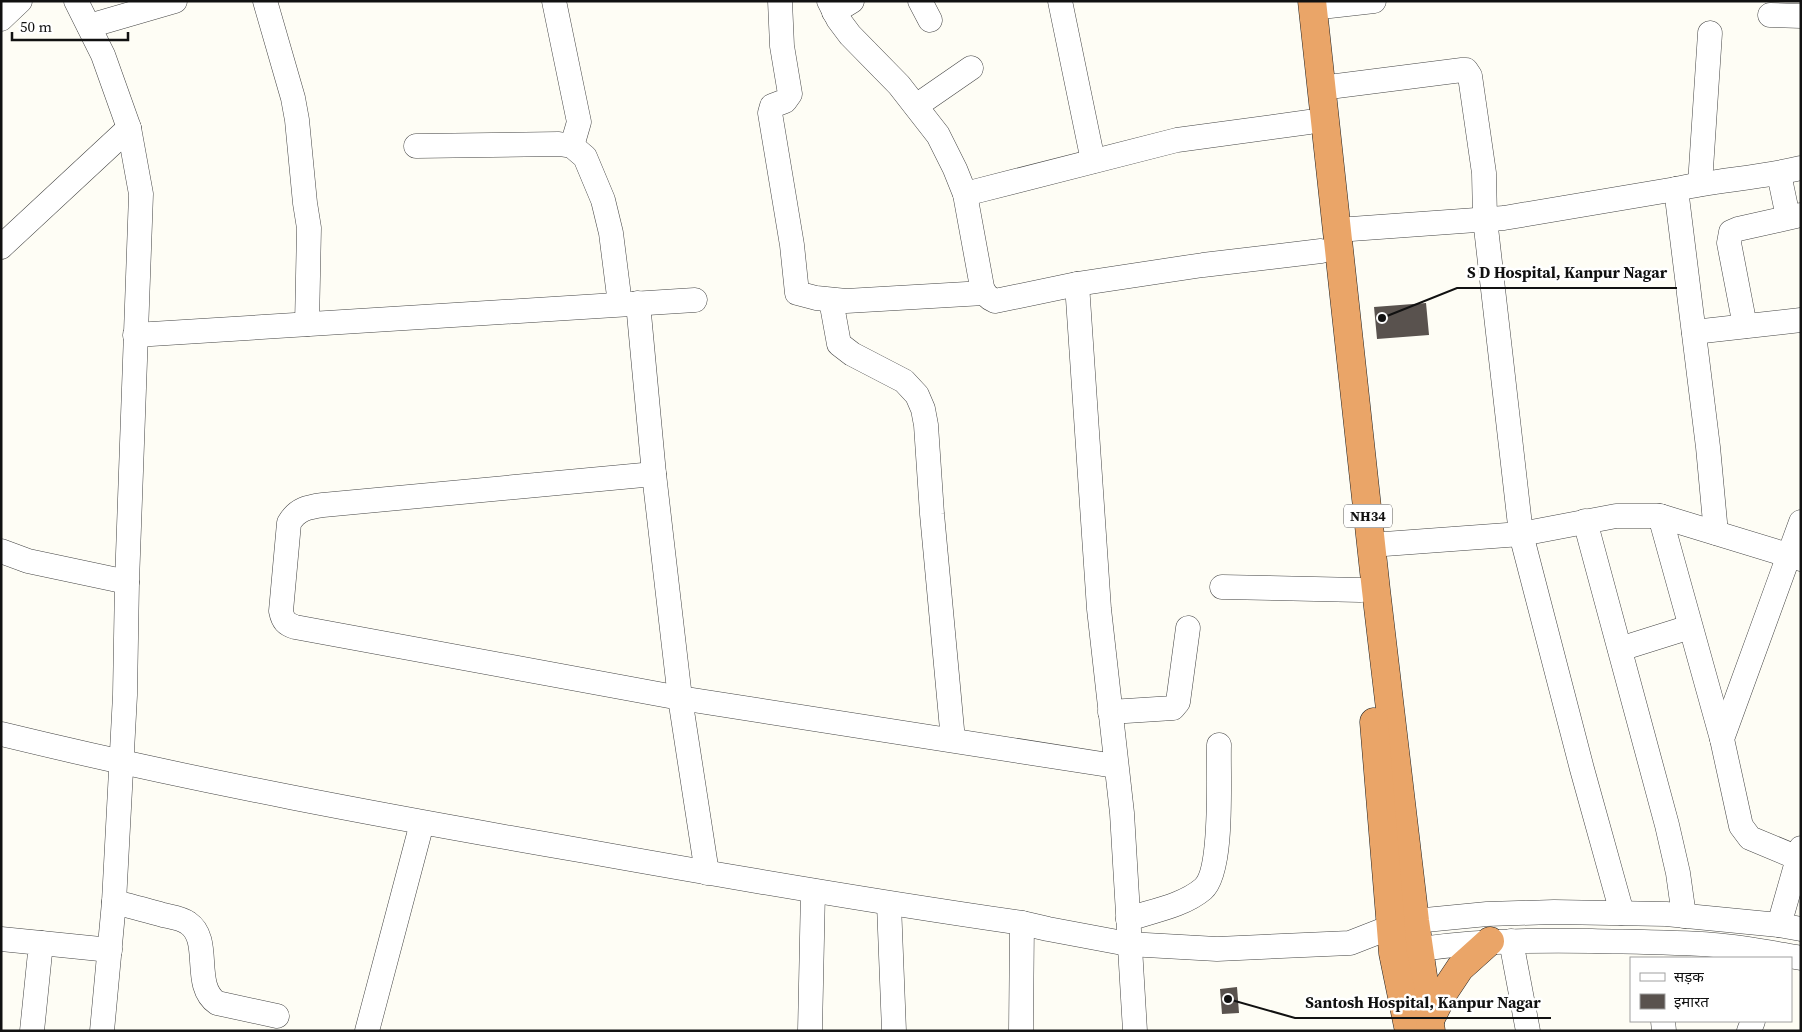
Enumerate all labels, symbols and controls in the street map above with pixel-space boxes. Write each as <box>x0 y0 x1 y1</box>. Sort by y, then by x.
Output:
scale bar <box>12 10 129 42</box>
text: 50 m <box>20 16 52 37</box>
callout: S D Hospital, Kanpur Nagar <box>1457 257 1677 288</box>
text: S D Hospital, Kanpur Nagar <box>1467 261 1668 283</box>
road number: NH34 <box>1344 504 1392 528</box>
legend <box>1630 957 1792 1022</box>
text: सड़क <box>1674 966 1704 987</box>
callout: Santosh Hospital, Kanpur Nagar <box>1295 987 1551 1018</box>
text: Santosh Hospital, Kanpur Nagar <box>1305 991 1541 1013</box>
text: इमारत <box>1674 991 1709 1012</box>

